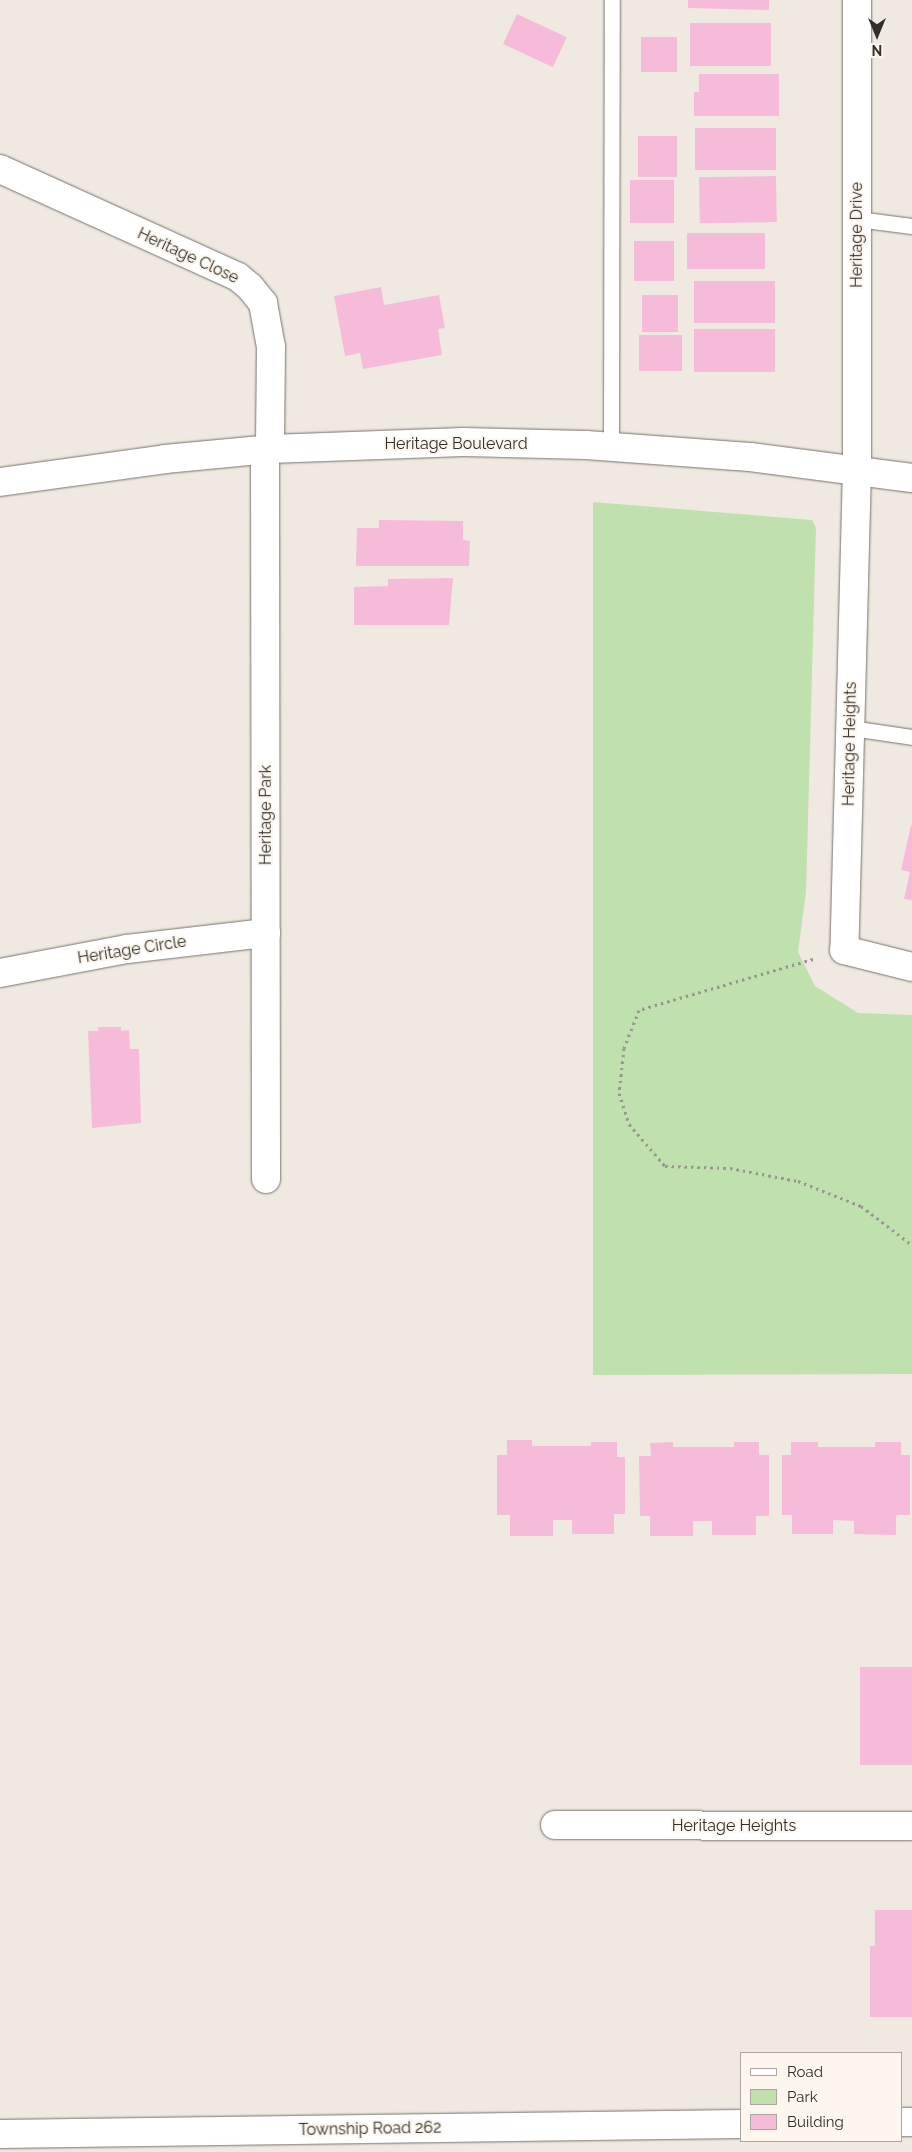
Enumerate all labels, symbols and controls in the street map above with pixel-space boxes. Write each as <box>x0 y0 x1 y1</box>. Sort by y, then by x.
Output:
north arrow <box>852 10 902 60</box>
text: N <box>872 42 882 58</box>
street label: Heritage Drive <box>847 182 867 288</box>
street label: Heritage Close <box>134 224 242 288</box>
street label: Heritage Boulevard <box>384 434 528 454</box>
street label: Heritage Heights <box>839 682 861 806</box>
street label: Heritage Park <box>256 765 276 865</box>
street label: Heritage Circle <box>76 932 188 968</box>
street label: Heritage Heights <box>672 1816 796 1836</box>
legend <box>740 2052 902 2142</box>
text: Road <box>787 2063 823 2081</box>
text: Park <box>787 2088 818 2106</box>
text: Building <box>787 2113 844 2131</box>
street label: Township Road 262 <box>298 2118 442 2140</box>

